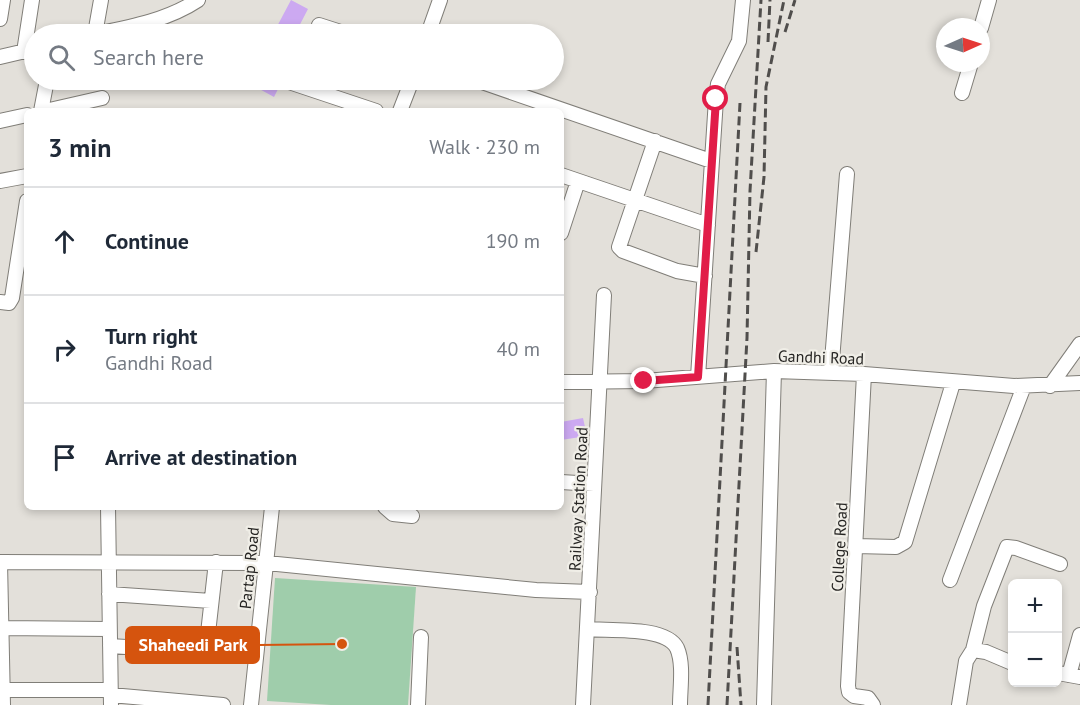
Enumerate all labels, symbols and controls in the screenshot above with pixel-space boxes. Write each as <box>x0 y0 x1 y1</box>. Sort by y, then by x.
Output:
north arrow <box>936 18 990 72</box>
search box <box>24 24 564 90</box>
icon: search <box>45 41 78 74</box>
text: Search here <box>93 43 204 71</box>
route start <box>702 85 728 111</box>
text: 3 min <box>48 131 111 164</box>
text: Walk · 230 m <box>429 134 540 160</box>
icon: ahead <box>48 225 81 258</box>
text: Continue <box>105 227 189 255</box>
text: 190 m <box>486 228 540 254</box>
text: Turn right <box>105 322 197 350</box>
icon: right <box>48 333 81 366</box>
text: 40 m <box>497 336 540 362</box>
street label: Gandhi Road <box>778 346 864 368</box>
text: Gandhi Road <box>105 350 213 376</box>
route end <box>630 367 656 393</box>
street label: Railway Station Road <box>564 426 592 572</box>
icon: arrive <box>48 441 81 474</box>
text: Arrive at destination <box>105 443 297 471</box>
street label: College Road <box>827 502 851 592</box>
street label: Partap Road <box>235 526 263 610</box>
map controls <box>1008 579 1062 687</box>
button: + <box>1008 579 1062 633</box>
callout: Shaheedi Park <box>126 627 259 663</box>
text: Shaheedi Park <box>138 633 248 656</box>
button: − <box>1008 633 1062 687</box>

